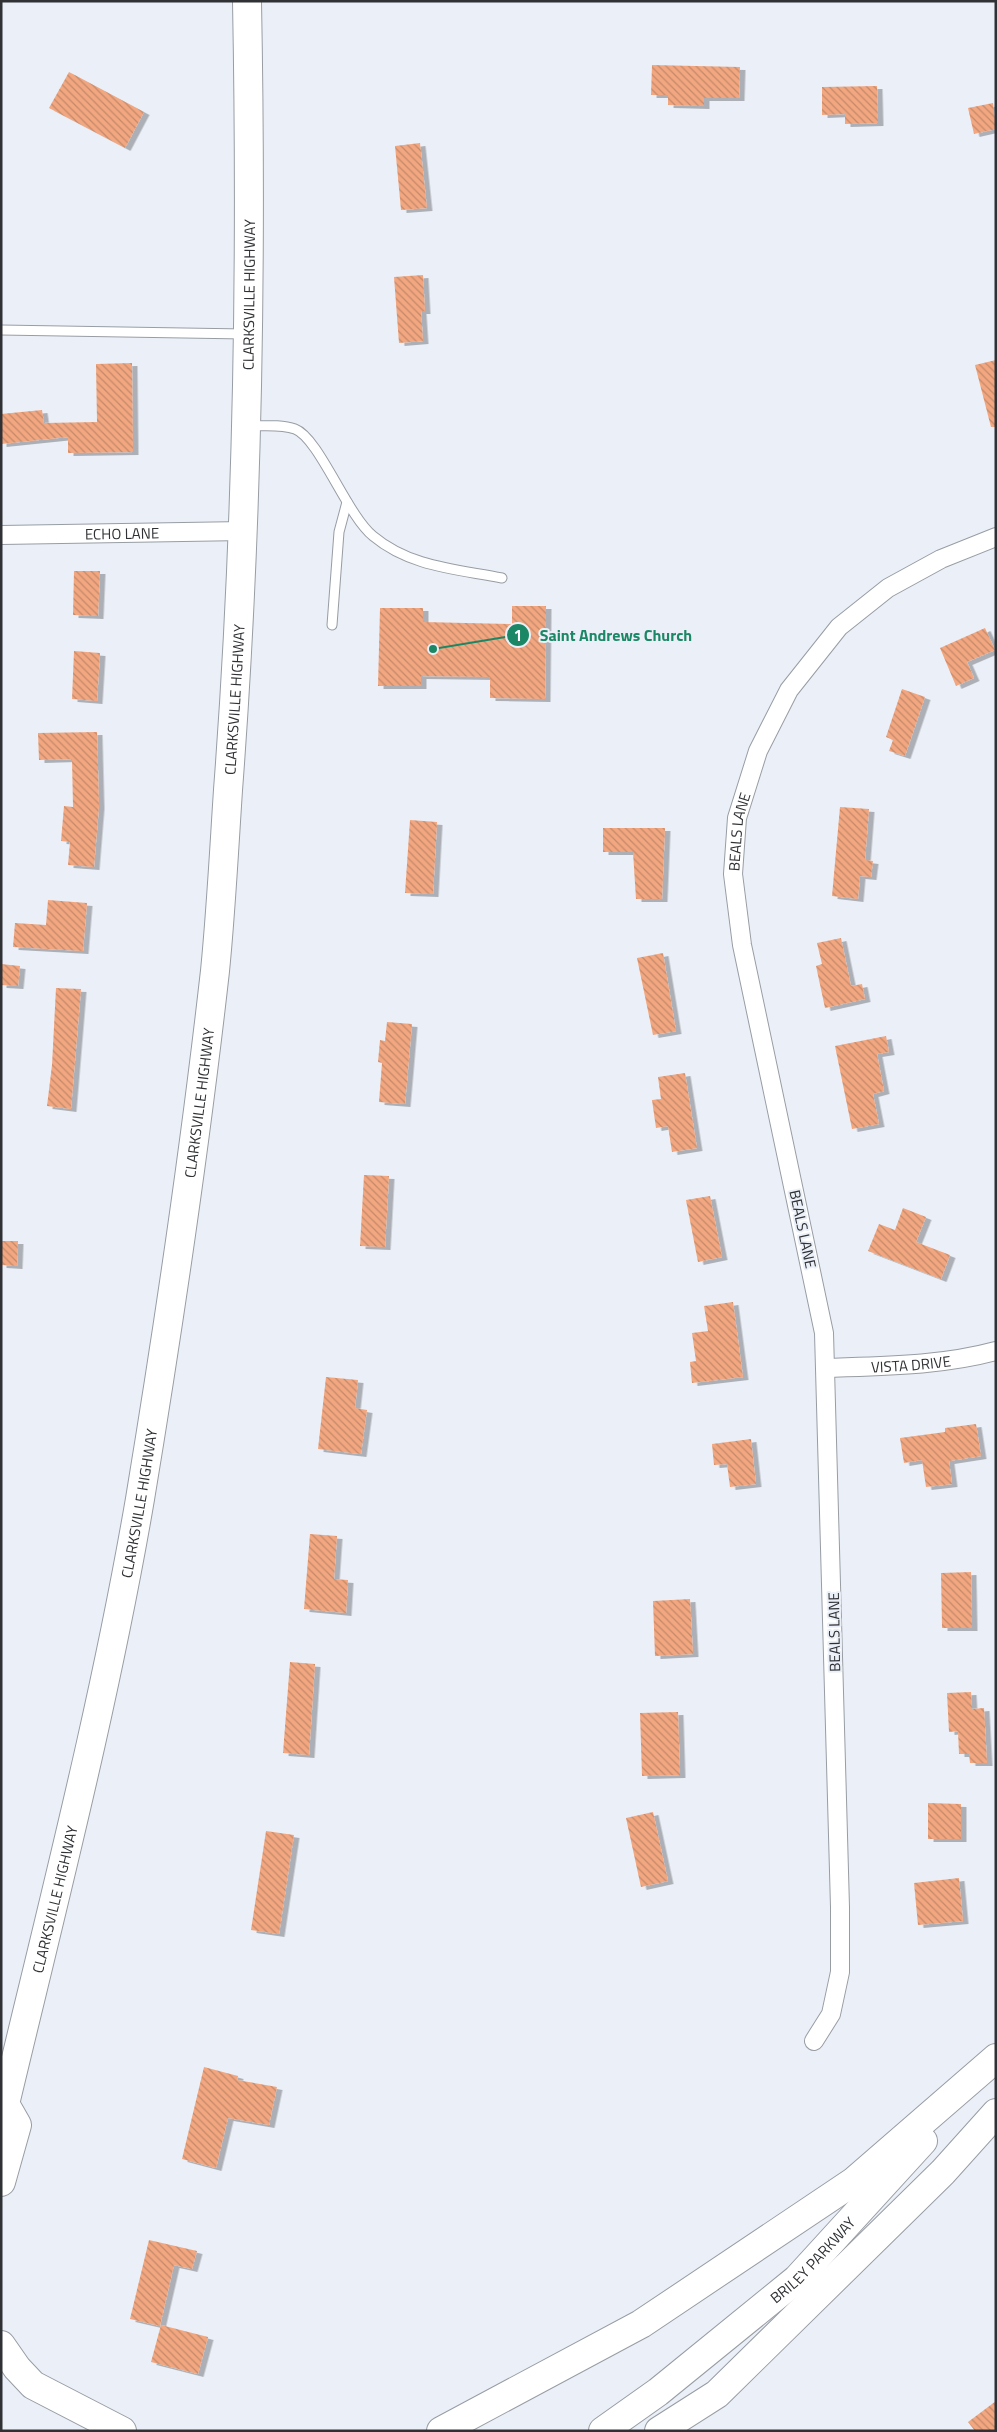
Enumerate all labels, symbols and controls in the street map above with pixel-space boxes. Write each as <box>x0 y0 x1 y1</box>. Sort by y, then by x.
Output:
street label: CLARKSVILLE HIGHWAY <box>236 219 260 370</box>
street label: ECHO LANE <box>85 521 159 545</box>
callout: Saint Andrews Church <box>505 620 703 651</box>
street label: CLARKSVILLE HIGHWAY <box>218 623 250 776</box>
text: Saint Andrews Church <box>540 623 692 647</box>
text: 1 <box>514 624 522 647</box>
street label: BEALS LANE <box>722 789 756 872</box>
street label: CLARKSVILLE HIGHWAY <box>178 1026 220 1179</box>
street label: BEALS LANE <box>783 1188 823 1270</box>
street label: VISTA DRIVE <box>871 1349 952 1378</box>
street label: CLARKSVILLE HIGHWAY <box>114 1427 163 1580</box>
street label: BEALS LANE <box>822 1592 846 1672</box>
street label: CLARKSVILLE HIGHWAY <box>26 1823 83 1975</box>
street label: BRILEY PARKWAY <box>765 2211 860 2308</box>

